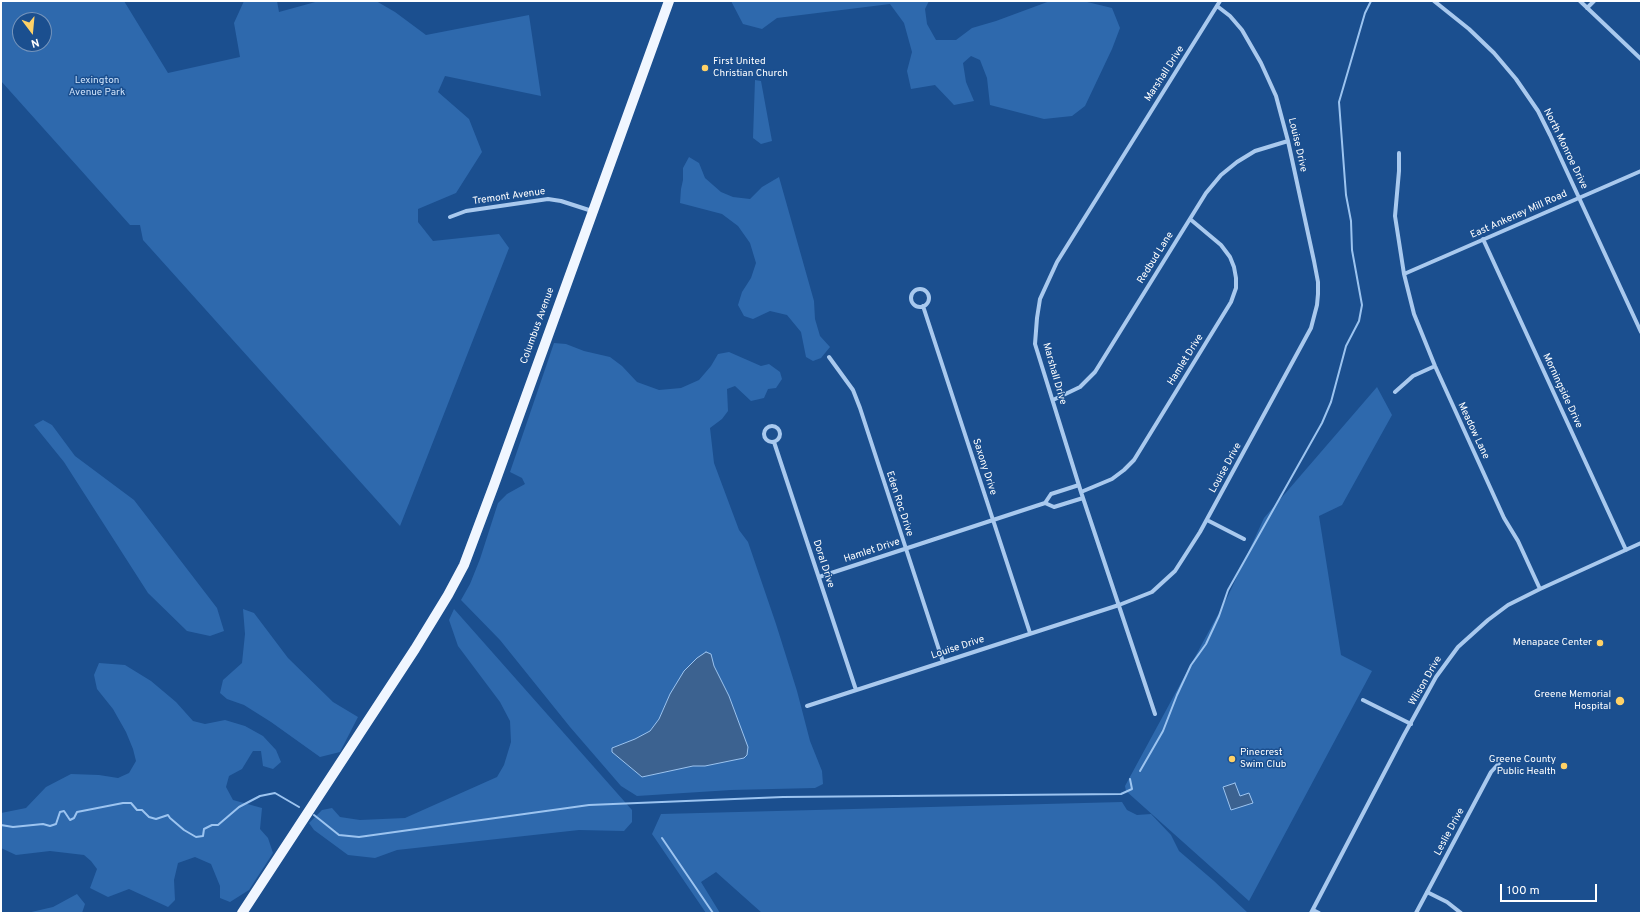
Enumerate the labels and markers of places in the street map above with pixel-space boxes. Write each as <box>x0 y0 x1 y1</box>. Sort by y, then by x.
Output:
place label: First United Christian Church <box>713 56 788 80</box>
marker: First United Christian Church <box>700 63 710 73</box>
place label: Menapace Center <box>1513 637 1592 649</box>
marker: Menapace Center <box>1595 638 1605 648</box>
place label: Greene Memorial Hospital <box>1534 689 1611 712</box>
marker: Greene Memorial Hospital <box>1614 695 1626 707</box>
place label: Pinecrest Swim Club <box>1240 747 1286 770</box>
marker: Pinecrest Swim Club <box>1227 754 1237 764</box>
place label: Greene County Public Health <box>1489 754 1556 778</box>
marker: Greene County Public Health <box>1559 761 1569 771</box>

